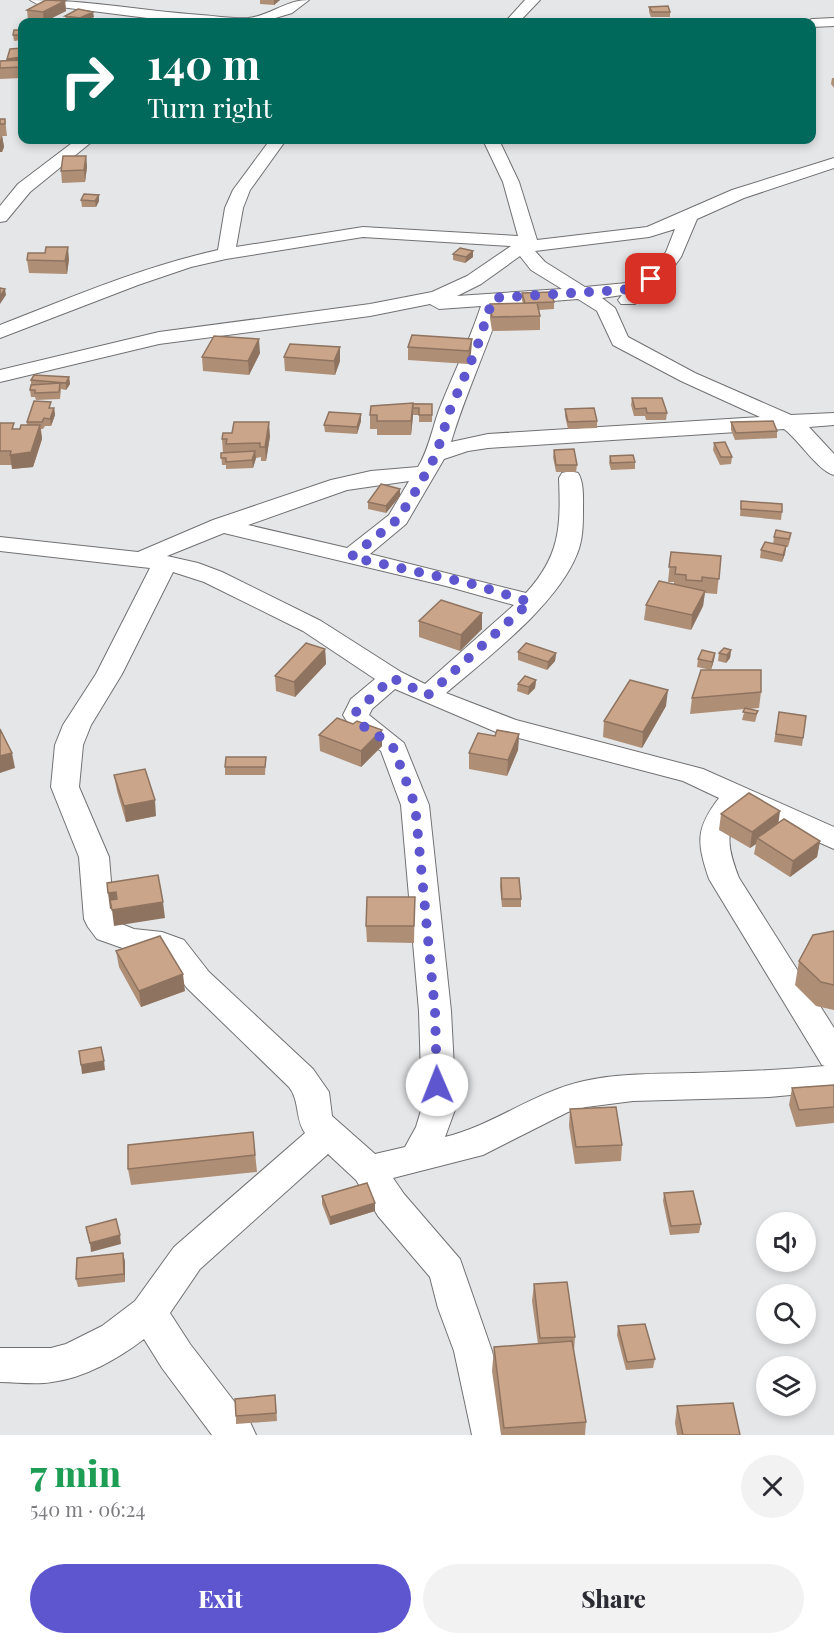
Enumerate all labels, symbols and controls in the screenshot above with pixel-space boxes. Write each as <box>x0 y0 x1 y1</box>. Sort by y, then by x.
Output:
text: 140 m <box>147 35 260 91</box>
icon: right <box>48 42 126 120</box>
text: Turn right <box>147 89 272 125</box>
pin <box>625 253 676 304</box>
icon: arrive <box>634 262 667 295</box>
position arrow <box>405 1053 469 1117</box>
map controls <box>756 1212 816 1416</box>
button: sound <box>756 1212 816 1272</box>
button: search <box>756 1284 816 1344</box>
button: layers <box>756 1356 816 1416</box>
text: 7 min <box>30 1448 121 1496</box>
button: close <box>741 1455 804 1518</box>
text: 540 m · 06:24 <box>30 1495 145 1522</box>
button: Exit <box>30 1564 411 1633</box>
button: Share <box>423 1564 804 1633</box>

